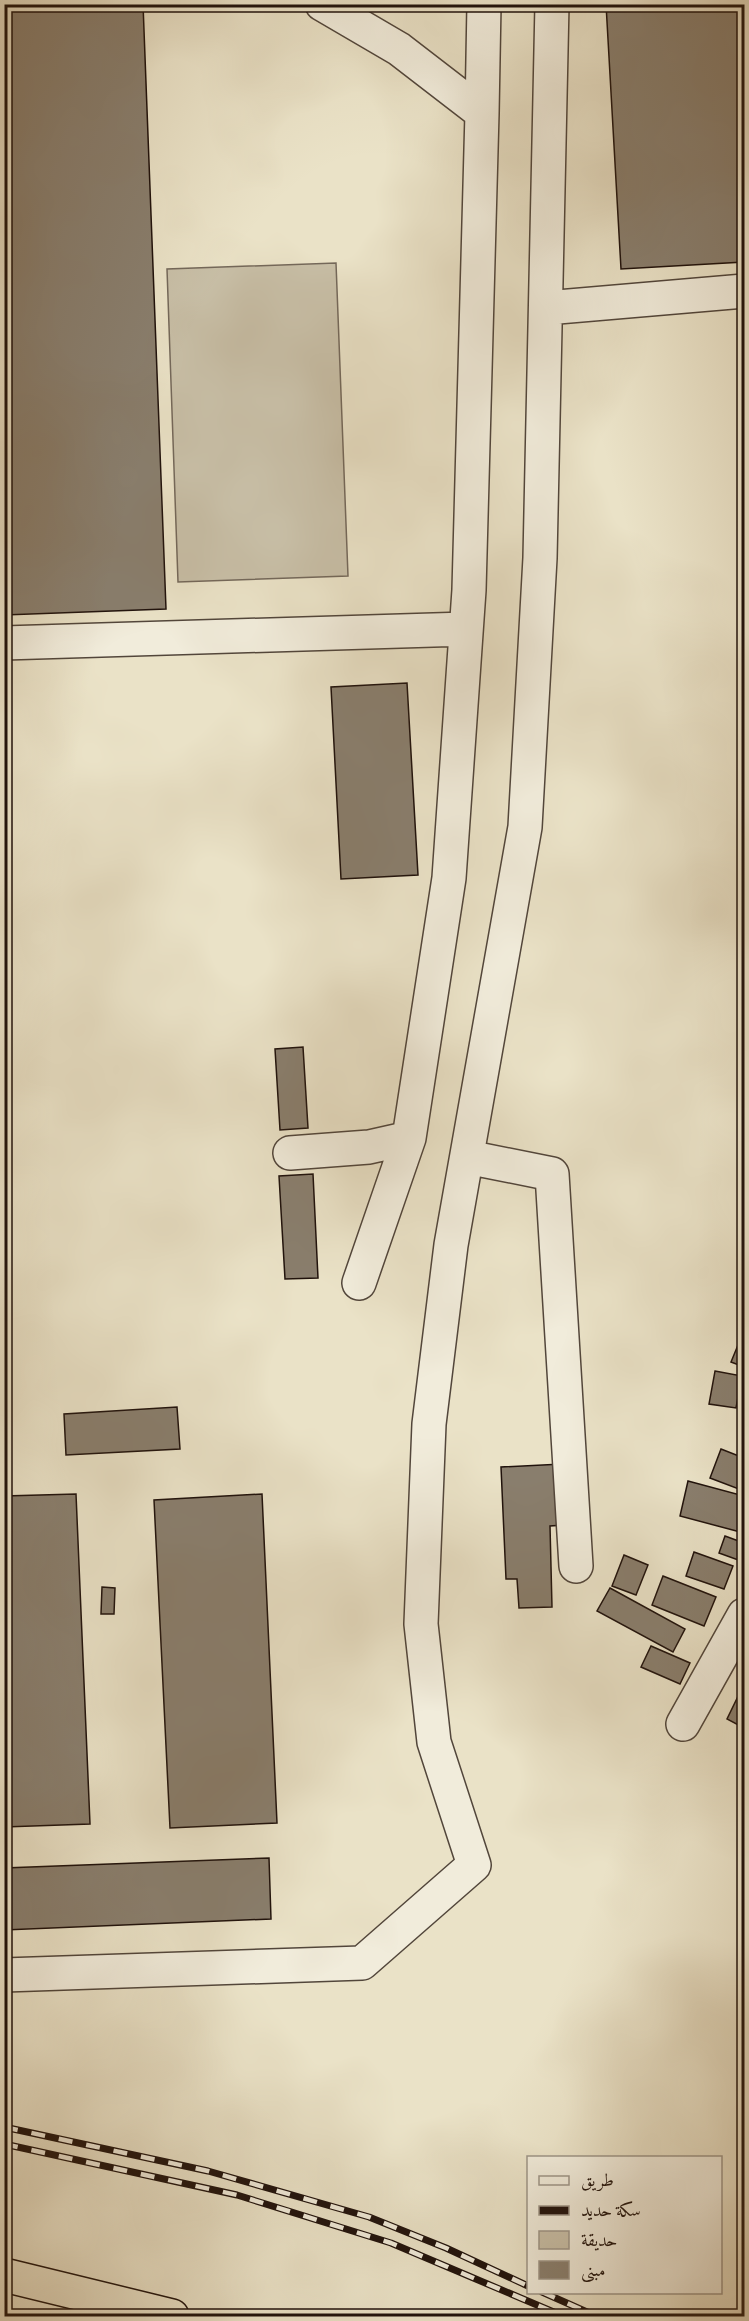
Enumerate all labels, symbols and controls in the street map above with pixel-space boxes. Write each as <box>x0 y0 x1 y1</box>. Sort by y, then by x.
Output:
legend <box>527 2156 722 2294</box>
text: طريق <box>581 2170 614 2193</box>
text: سكة حديد <box>581 2200 641 2223</box>
text: حديقة <box>581 2230 617 2253</box>
text: مبنى <box>581 2260 606 2283</box>

